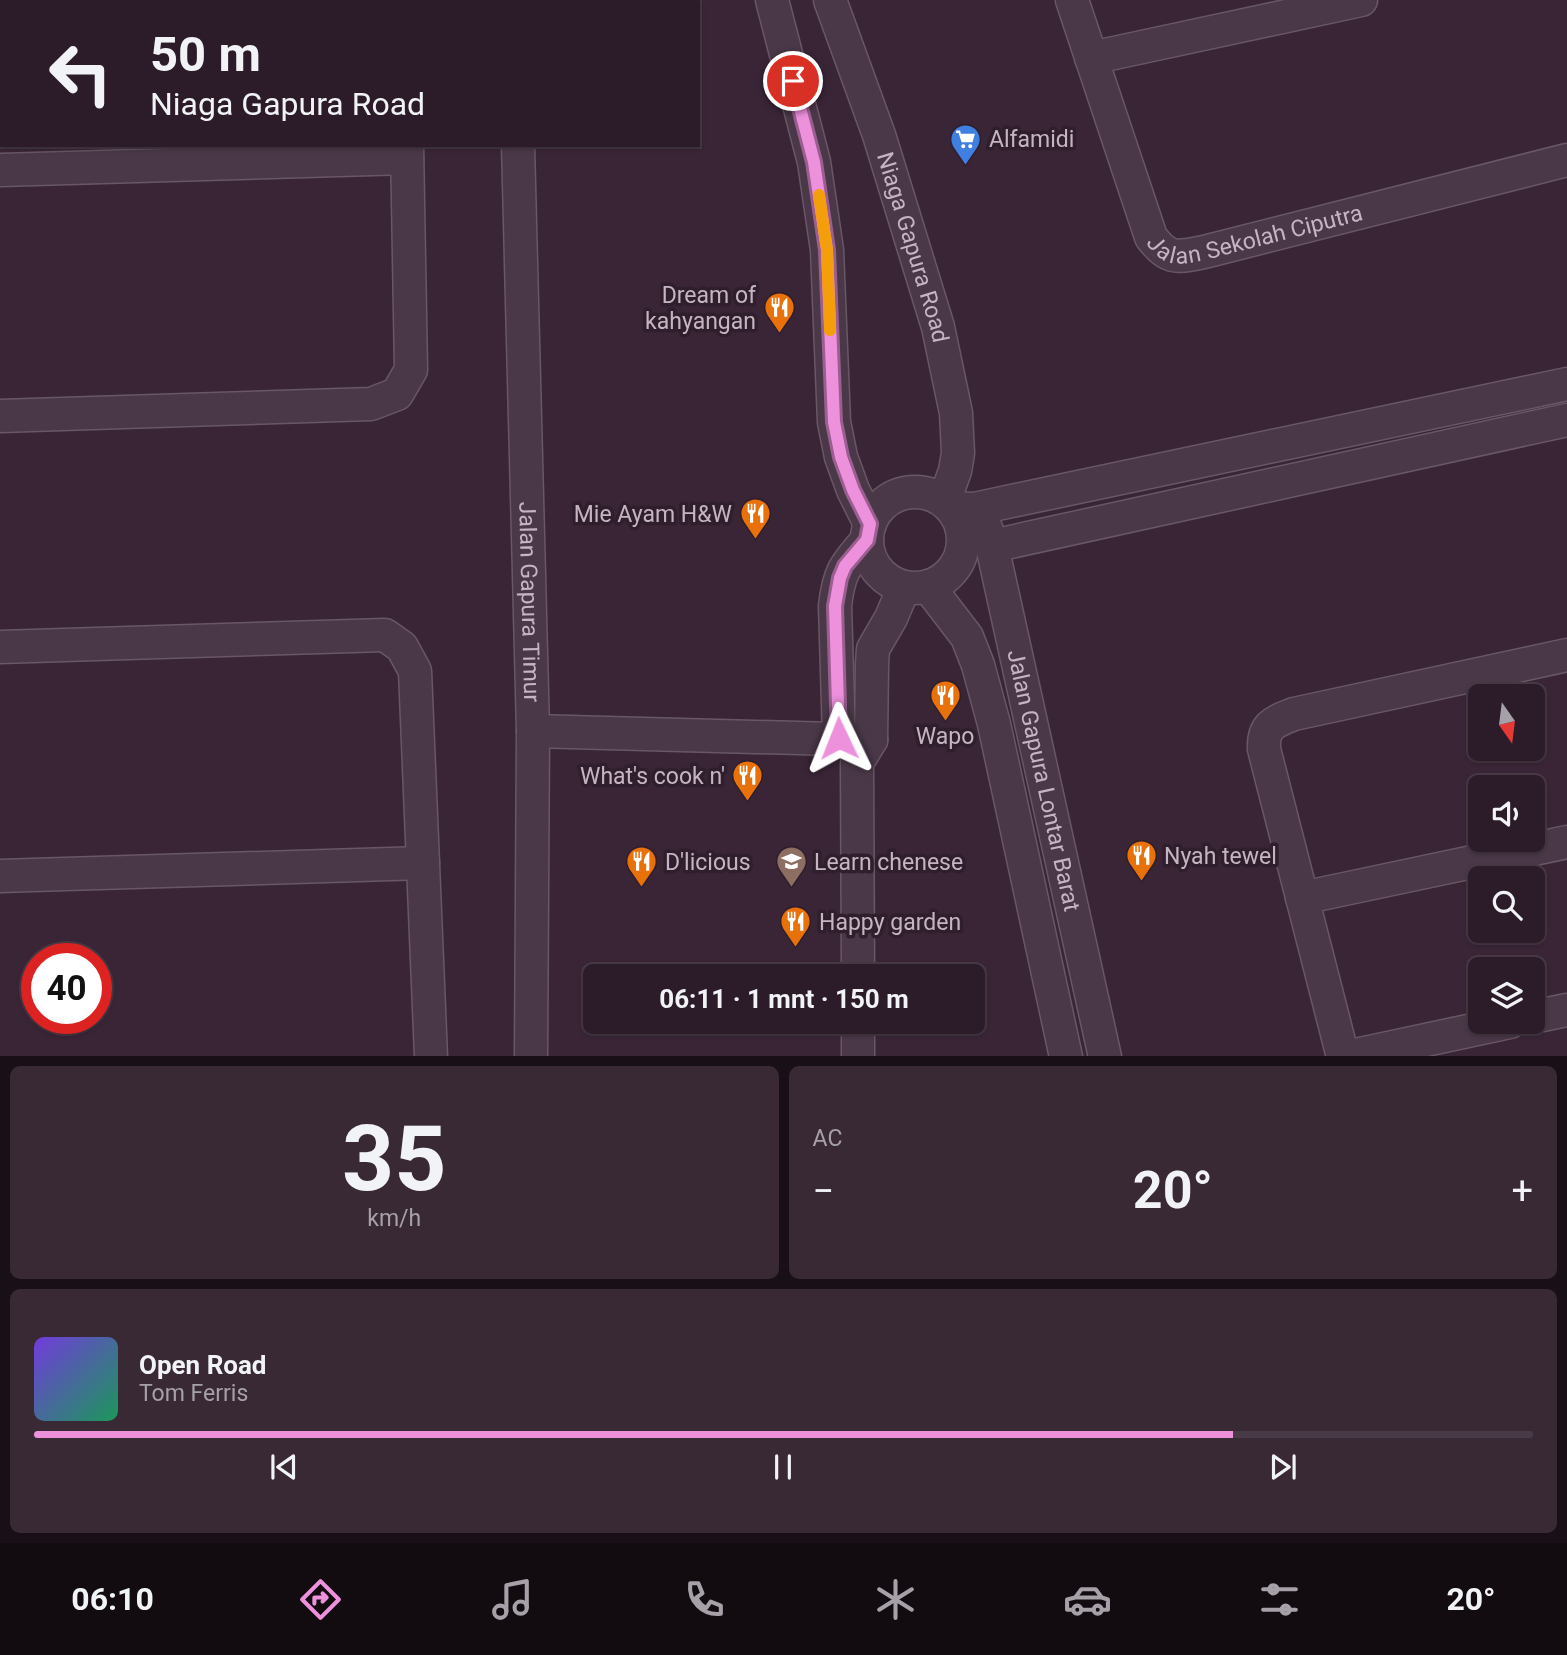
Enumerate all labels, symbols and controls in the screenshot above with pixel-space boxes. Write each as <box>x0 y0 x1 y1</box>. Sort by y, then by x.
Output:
text: 50 m <box>150 26 261 83</box>
icon: left <box>35 28 126 119</box>
pin <box>763 51 823 111</box>
icon: arrive <box>774 62 812 100</box>
text: Niaga Gapura Road <box>150 85 425 123</box>
supermarket icon: Alfamidi <box>949 122 983 166</box>
place label: Alfamidi <box>989 126 1074 153</box>
street label: Niaga Gapura Road <box>872 149 954 345</box>
street label: Jalan Sekolah Ciputra <box>1141 199 1365 270</box>
place label: Dream of kahyangan <box>645 282 757 335</box>
restaurant icon: Dream of kahyangan <box>762 291 796 335</box>
restaurant icon: Mie Ayam H&W <box>738 497 772 541</box>
street label: Jalan Gapura Timur <box>514 501 546 703</box>
place label: Mie Ayam H&W <box>574 501 732 528</box>
street label: Jalan Gapura Lontar Barat <box>1002 647 1086 914</box>
restaurant icon: Wapo <box>928 678 962 722</box>
north arrow <box>1468 684 1545 761</box>
map controls <box>1468 684 1545 1034</box>
position arrow <box>802 701 876 775</box>
place label: Wapo <box>916 723 974 750</box>
restaurant icon: What's cook n' <box>731 759 765 803</box>
place label: What's cook n' <box>580 763 725 790</box>
button: sound <box>1468 775 1545 852</box>
restaurant icon: Nyah tewel <box>1124 839 1158 883</box>
place label: Nyah tewel <box>1164 843 1277 870</box>
restaurant icon: D'licious <box>625 845 659 889</box>
school or university icon: Learn chenese <box>774 845 808 889</box>
place label: D'licious <box>665 849 751 876</box>
place label: Learn chenese <box>814 849 963 876</box>
button: search <box>1468 866 1545 943</box>
restaurant icon: Happy garden <box>779 905 813 949</box>
place label: Happy garden <box>819 909 961 936</box>
speed limit sign: 40 <box>21 943 112 1034</box>
button: layers <box>1468 957 1545 1034</box>
text: 06:11 · 1 mnt · 150 m <box>659 984 909 1014</box>
text: 35 <box>342 1106 446 1212</box>
text: AC <box>813 1125 842 1152</box>
text: 20° <box>1133 1160 1213 1221</box>
text: − <box>813 1169 834 1213</box>
text: + <box>1511 1169 1533 1213</box>
text: km/h <box>367 1205 421 1232</box>
text: Open Road <box>139 1350 267 1380</box>
text: Tom Ferris <box>139 1380 248 1407</box>
icon: previous <box>265 1448 303 1486</box>
icon: pause <box>764 1448 802 1486</box>
icon: next <box>1264 1448 1302 1486</box>
icon: directions <box>296 1575 345 1624</box>
icon: music <box>488 1575 537 1624</box>
icon: phone <box>680 1575 729 1624</box>
icon: climate <box>871 1575 920 1624</box>
icon: car <box>1063 1575 1112 1624</box>
icon: filters <box>1255 1575 1304 1624</box>
text: 06:10 <box>71 1580 154 1618</box>
text: 20° <box>1446 1580 1496 1618</box>

